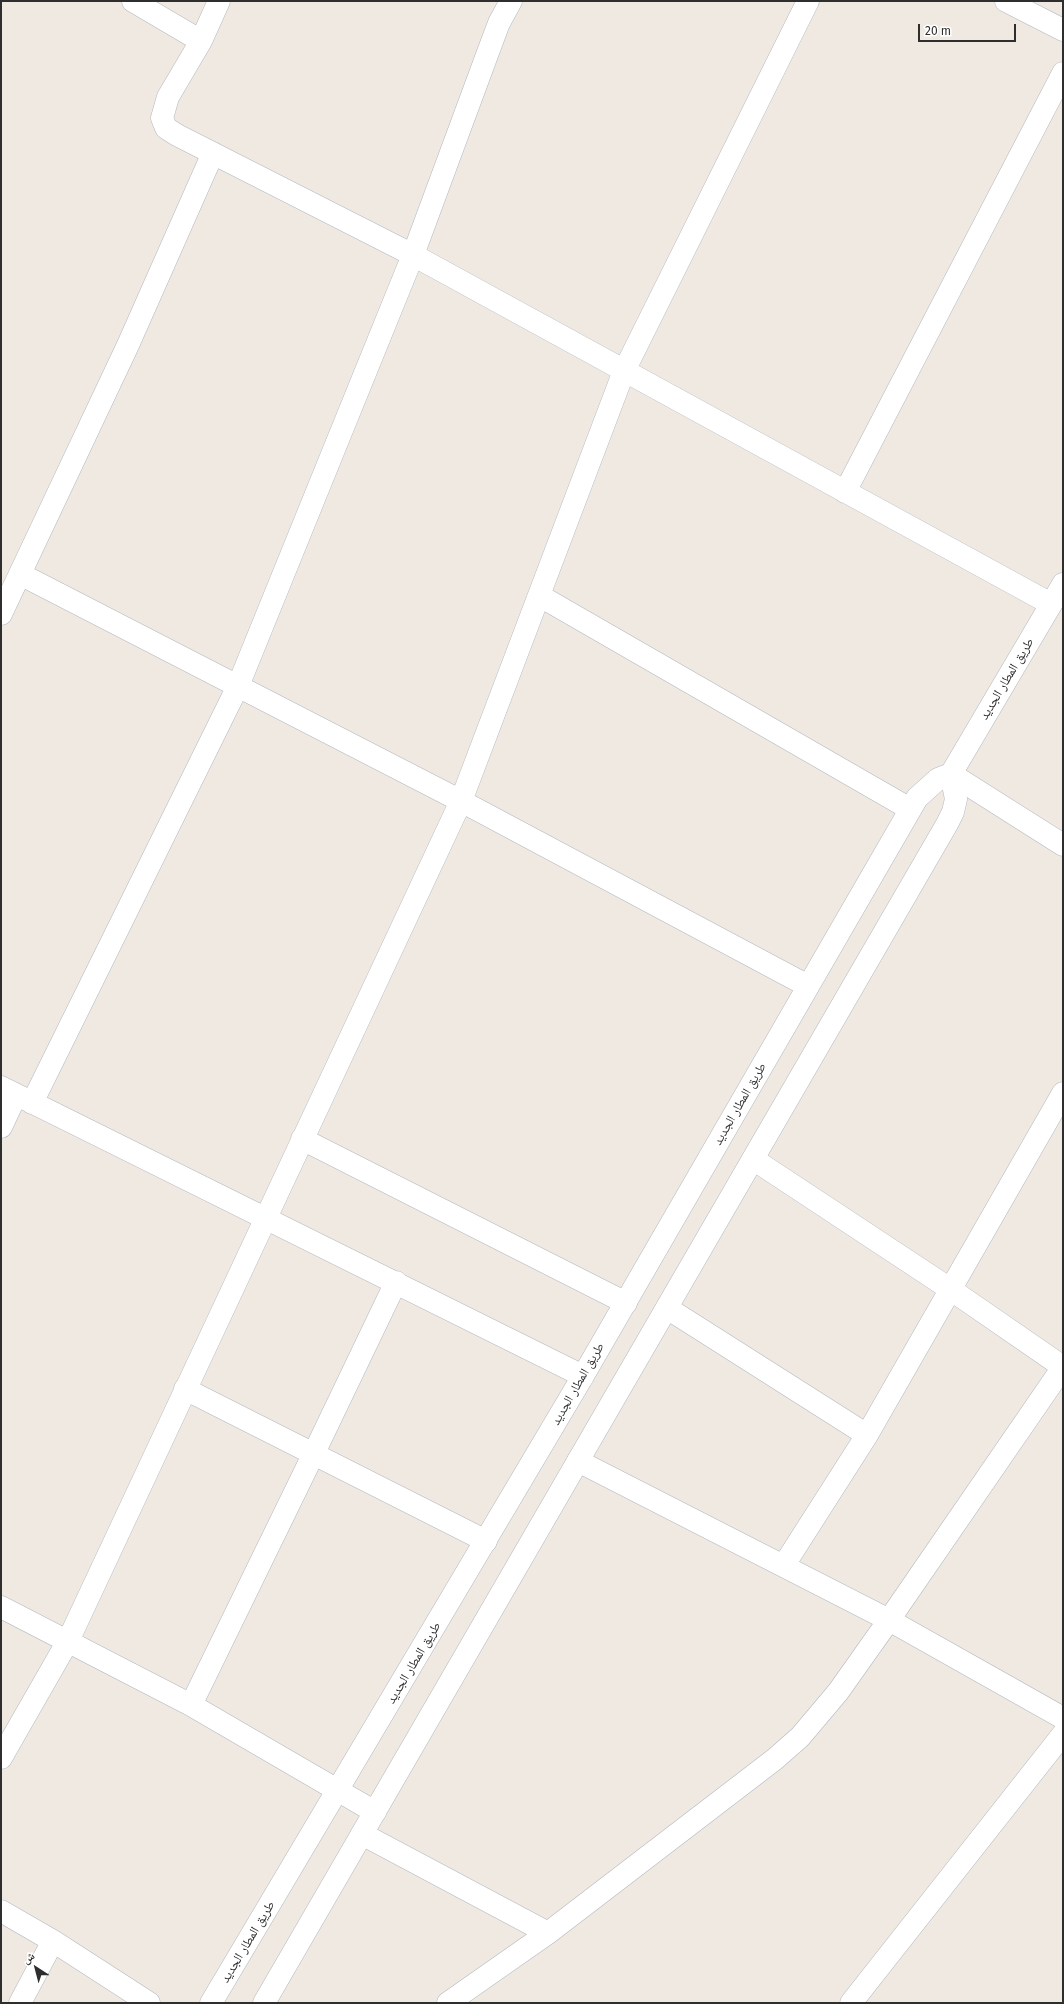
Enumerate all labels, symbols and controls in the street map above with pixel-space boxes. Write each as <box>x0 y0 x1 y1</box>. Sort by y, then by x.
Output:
scale bar <box>920 16 1018 42</box>
text: 20 m <box>925 24 951 38</box>
street label: طريق المطار الجديد <box>976 635 1038 723</box>
street label: طريق المطار الجديد <box>710 1060 770 1148</box>
street label: طريق المطار الجديد <box>548 1340 608 1428</box>
street label: طريق المطار الجديد <box>383 1619 445 1707</box>
street label: طريق المطار الجديد <box>217 1898 279 1986</box>
north arrow <box>16 1948 56 1988</box>
text: ش <box>20 1949 37 1967</box>

